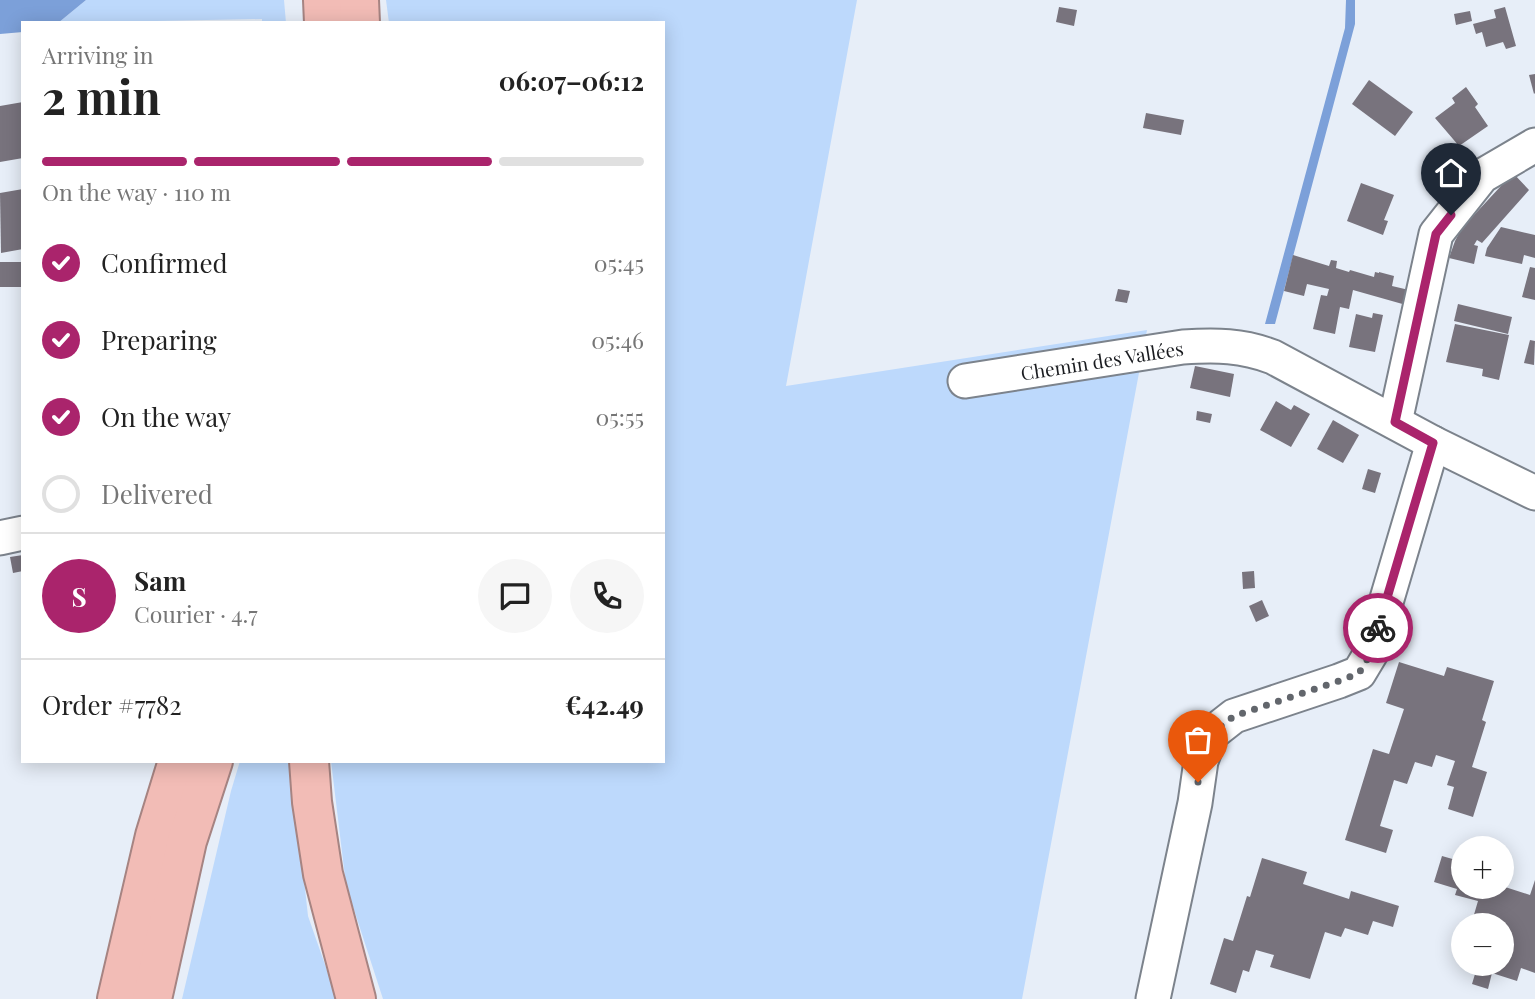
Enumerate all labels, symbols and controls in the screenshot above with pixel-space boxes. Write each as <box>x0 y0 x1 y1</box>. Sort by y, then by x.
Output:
text: Arriving in <box>42 39 154 70</box>
text: 06:07–06:12 <box>499 63 644 98</box>
text: 2 min <box>42 65 161 127</box>
pin <box>1421 143 1481 215</box>
icon: home <box>1432 154 1470 192</box>
text: On the way · 110 m <box>42 176 231 207</box>
icon: check <box>42 244 80 282</box>
text: Confirmed <box>101 245 228 280</box>
text: 05:45 <box>594 247 644 278</box>
icon: check <box>42 321 80 359</box>
text: Preparing <box>101 322 217 357</box>
text: 05:46 <box>591 324 644 355</box>
street label: Chemin des Vallées <box>1019 334 1185 386</box>
icon: check <box>42 398 80 436</box>
text: On the way <box>101 399 231 434</box>
text: 05:55 <box>595 401 644 432</box>
text: Delivered <box>101 476 213 511</box>
button: chat <box>478 559 552 633</box>
button: phone <box>570 559 644 633</box>
text: Sam <box>134 563 186 598</box>
text: S <box>71 579 87 614</box>
courier <box>1343 593 1413 663</box>
text: Courier · 4.7 <box>134 598 258 629</box>
icon: bike <box>1359 609 1397 647</box>
text: Order #7782 <box>42 687 182 722</box>
text: €42.49 <box>565 687 644 722</box>
pin <box>1168 710 1228 782</box>
icon: bag <box>1179 721 1217 759</box>
map controls <box>1451 836 1514 976</box>
button: + <box>1451 836 1514 899</box>
button: − <box>1451 913 1514 976</box>

